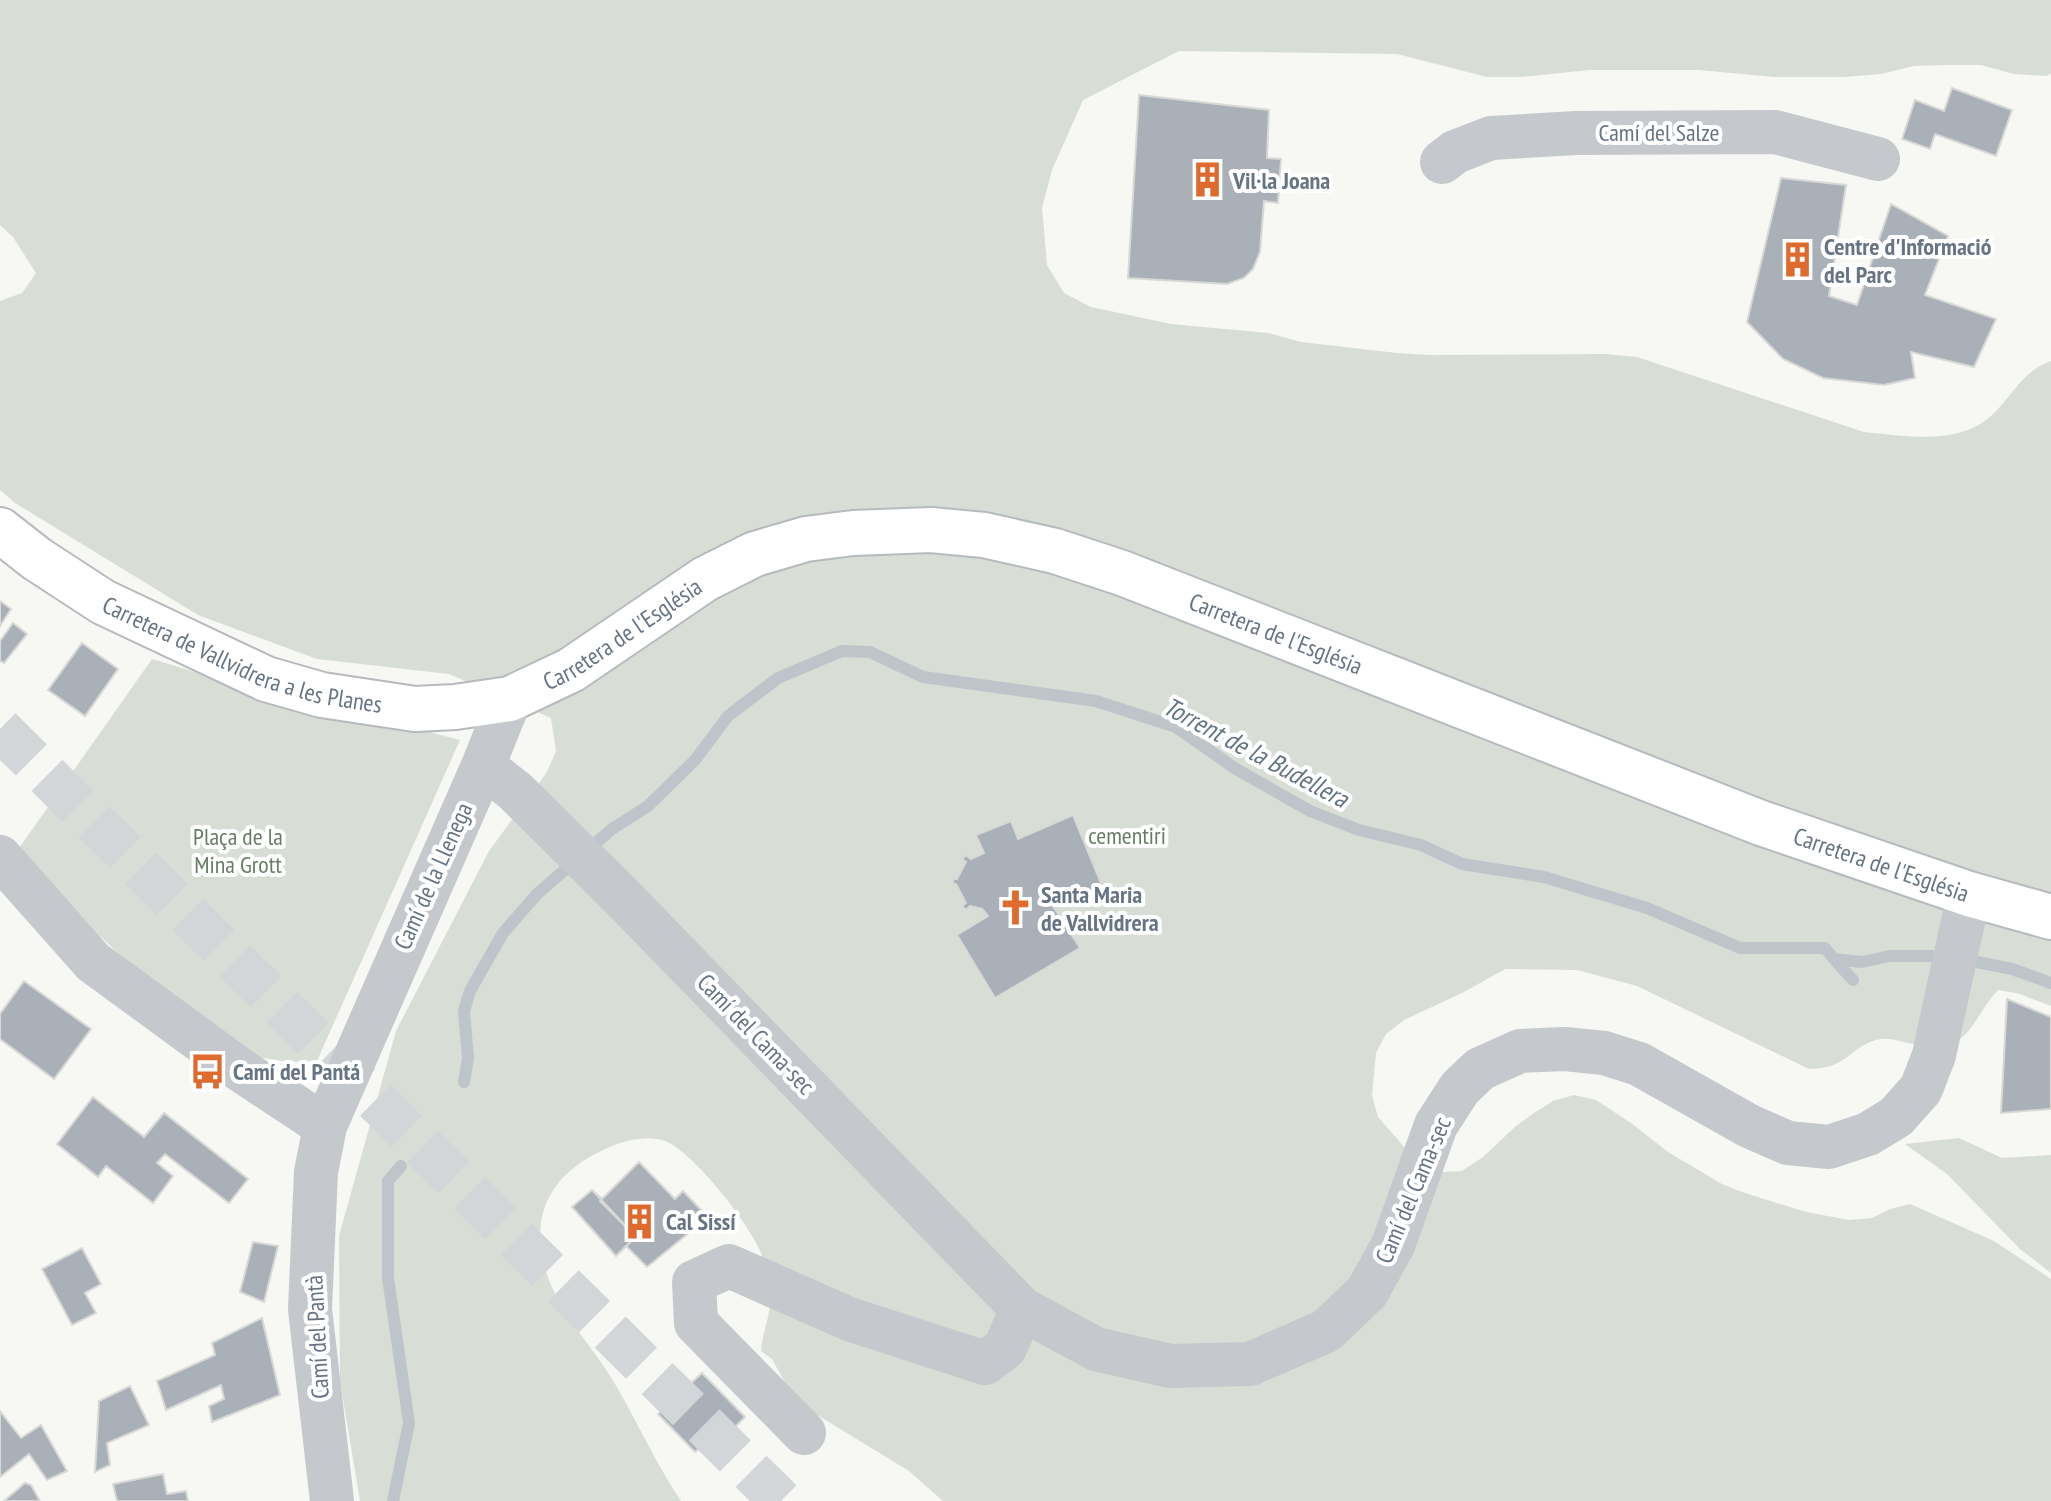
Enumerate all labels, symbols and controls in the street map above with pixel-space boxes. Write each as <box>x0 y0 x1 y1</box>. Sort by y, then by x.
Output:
street label: Camí del Salze <box>1599 117 1719 148</box>
building icon: Vil·la Joana <box>1188 161 1226 199</box>
place label: Vil·la Joana <box>1232 165 1330 196</box>
place label: Centre d'Informació del Parc <box>1824 231 1992 290</box>
building icon: Centre d'Informació del Parc <box>1779 241 1817 279</box>
street label: Carretera de l'Església <box>538 570 707 697</box>
street label: Carretera de l'Església <box>1185 585 1367 681</box>
street label: Carretera de Vallvidrera a les Planes <box>98 589 384 719</box>
water label: Torrent de la Budellera <box>1158 689 1355 815</box>
street label: Camí de la Llenega <box>387 798 479 954</box>
park label: cementiri <box>1088 820 1166 851</box>
street label: Carretera de l'Església <box>1790 820 1973 908</box>
park label: Plaça de la Mina Grott <box>193 821 283 880</box>
place label: Santa Maria de Vallvidrera <box>1041 879 1159 938</box>
church icon: Santa Maria de Vallvidrera <box>996 889 1034 927</box>
street label: Camí del Cama-sec <box>691 967 822 1101</box>
bus stop icon: Camí del Pantá <box>188 1052 226 1090</box>
place label: Camí del Pantá <box>233 1056 360 1087</box>
street label: Camí del Cama-sec <box>1368 1112 1458 1268</box>
building icon: Cal Sissí <box>621 1202 659 1240</box>
place label: Cal Sissí <box>666 1206 736 1237</box>
street label: Camí del Pantà <box>298 1274 336 1400</box>

